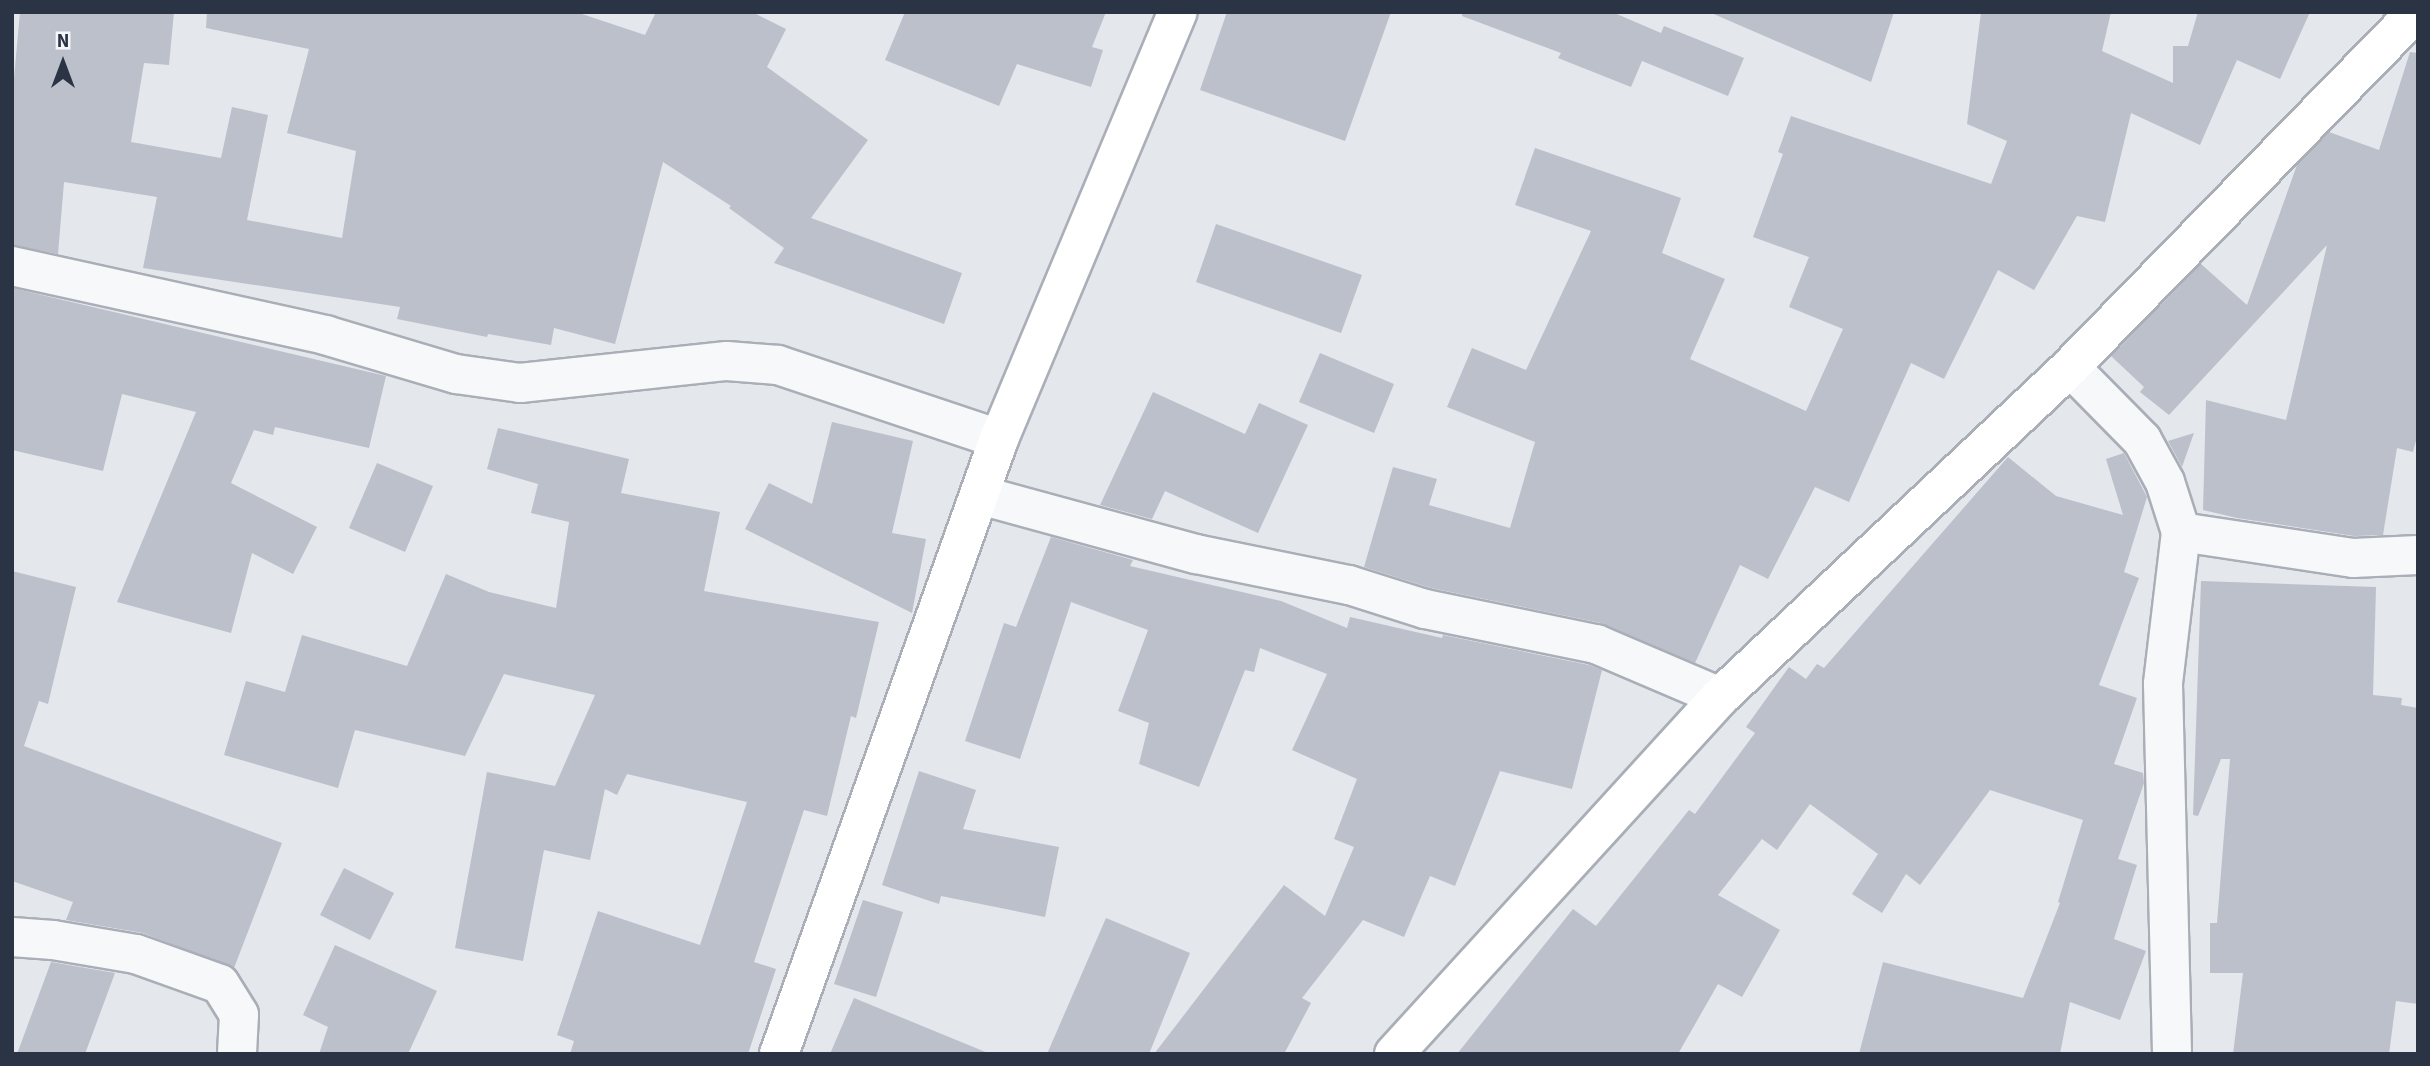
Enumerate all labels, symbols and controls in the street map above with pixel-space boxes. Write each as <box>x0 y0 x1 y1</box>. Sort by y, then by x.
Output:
north arrow <box>28 28 98 98</box>
text: N <box>57 28 69 55</box>

